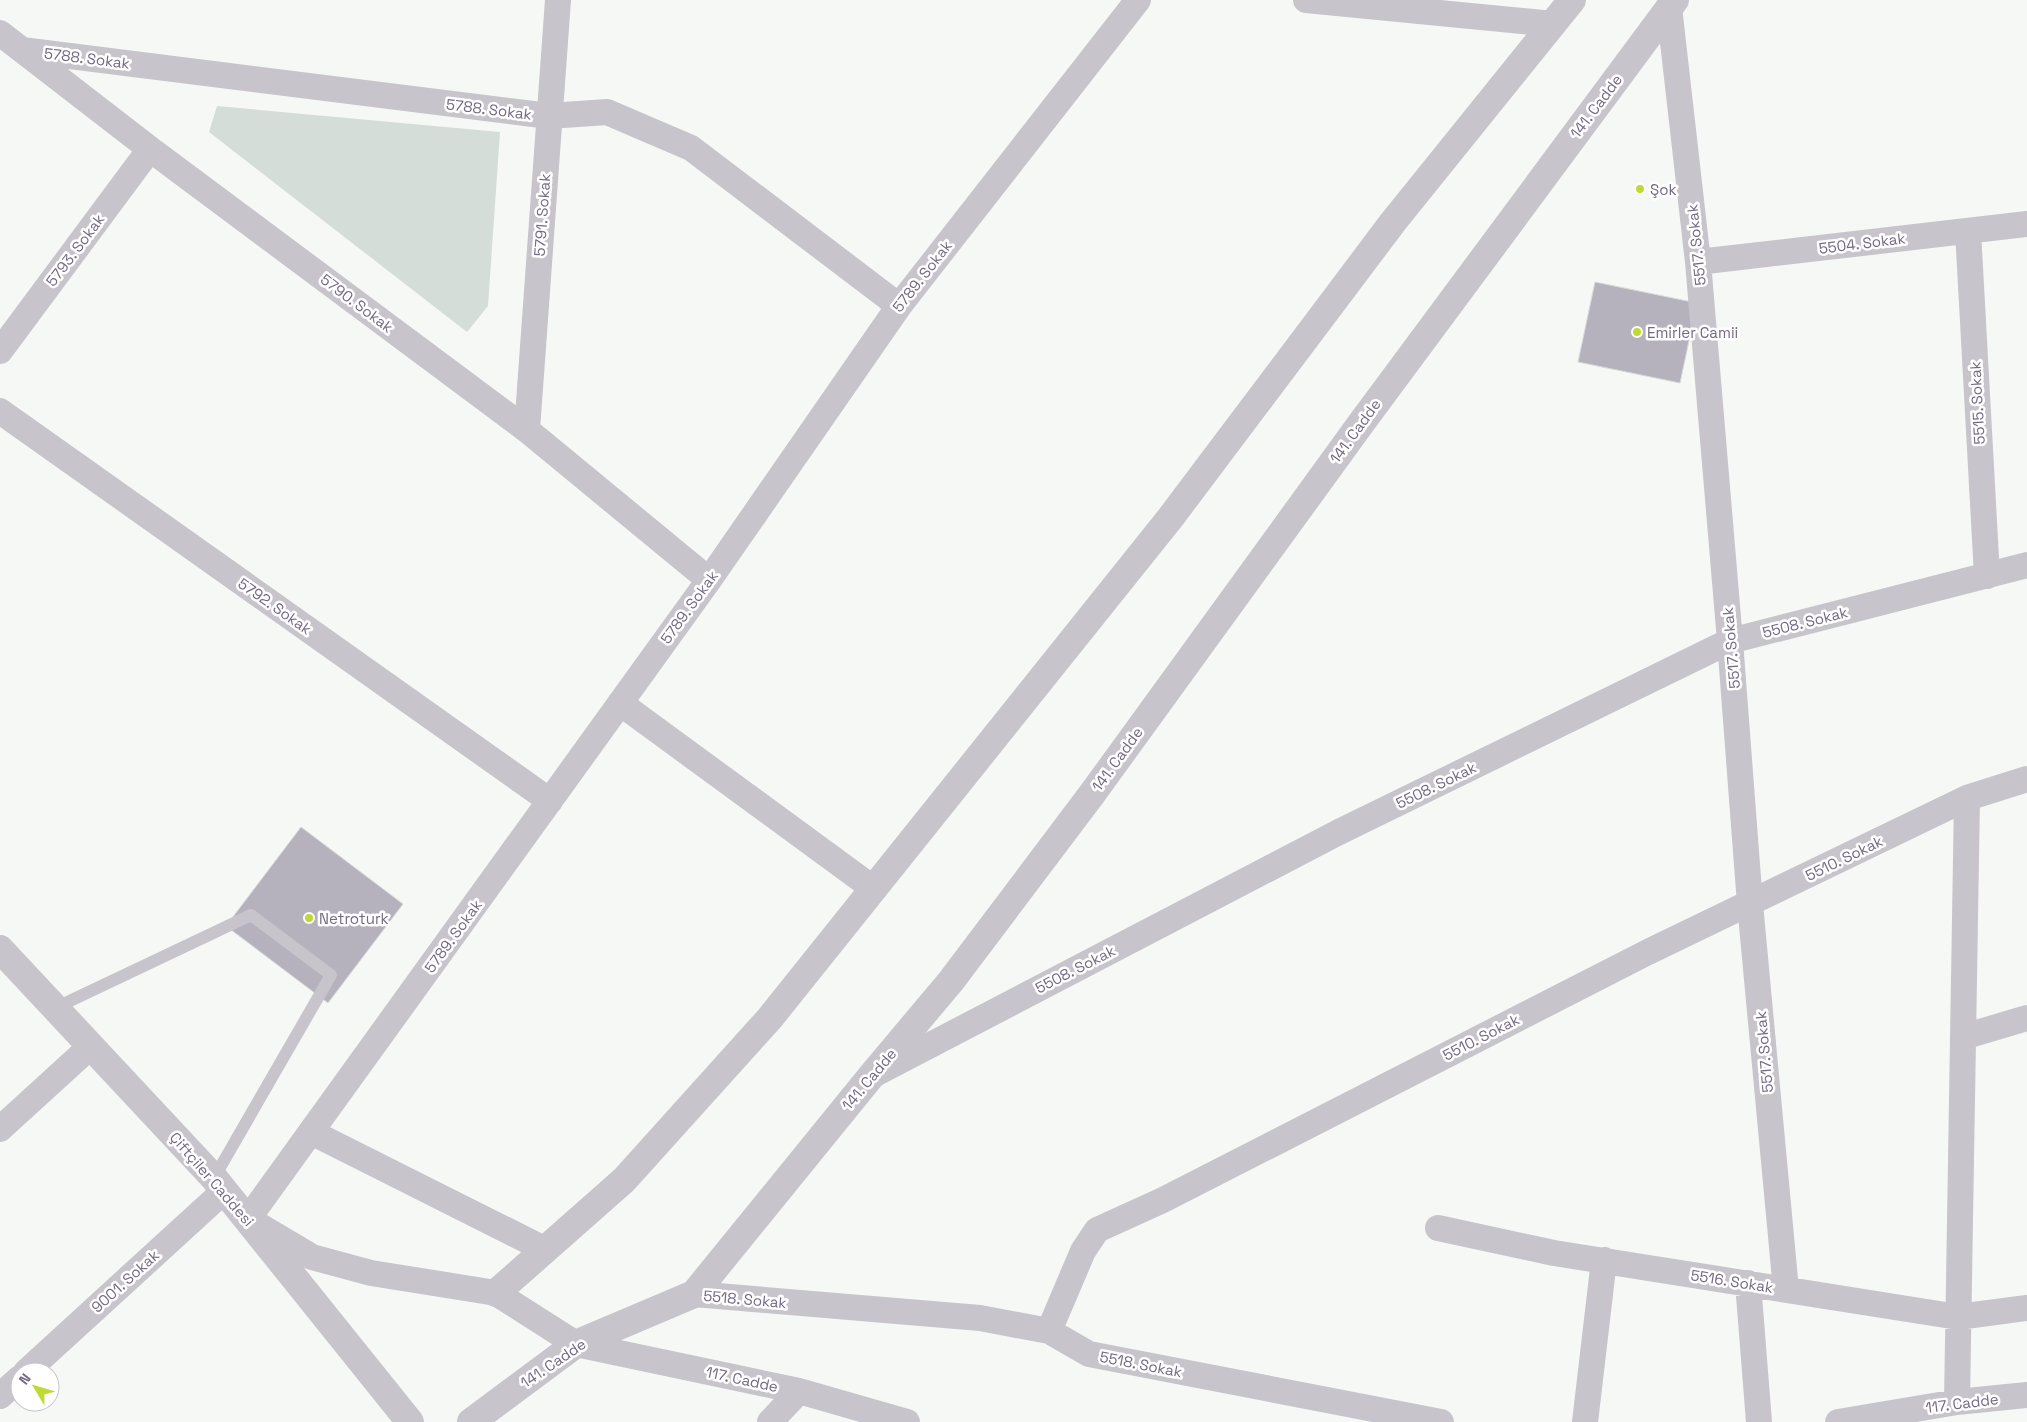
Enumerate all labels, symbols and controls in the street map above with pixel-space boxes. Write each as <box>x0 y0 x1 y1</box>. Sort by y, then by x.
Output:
street label: 5788. Sokak <box>43 43 131 73</box>
street label: 141. Cadde <box>1566 70 1626 142</box>
street label: 5788. Sokak <box>445 94 533 124</box>
street label: 5791. Sokak <box>530 173 554 257</box>
place label: Şok <box>1650 180 1677 199</box>
marker: Şok <box>1634 183 1646 195</box>
street label: 5517. Sokak <box>1682 203 1710 287</box>
street label: 5793. Sokak <box>42 210 108 290</box>
street label: 5504. Sokak <box>1818 228 1906 258</box>
street label: 5789. Sokak <box>888 236 956 316</box>
street label: 5790. Sokak <box>317 270 397 336</box>
place label: Emirler Camii <box>1647 323 1738 342</box>
marker: Emirler Camii <box>1631 326 1643 338</box>
street label: 5515. Sokak <box>1965 361 1989 445</box>
street label: 141. Cadde <box>1325 395 1385 467</box>
street label: 5789. Sokak <box>656 567 722 647</box>
street label: 5792. Sokak <box>234 574 316 638</box>
street label: 5508. Sokak <box>1760 602 1850 642</box>
street label: 5517. Sokak <box>1718 606 1744 690</box>
street label: 141. Cadde <box>1087 723 1147 795</box>
street label: 5508. Sokak <box>1393 757 1479 813</box>
street label: 5510. Sokak <box>1802 831 1886 885</box>
street label: 5789. Sokak <box>420 896 486 976</box>
place label: Netroturk <box>319 909 389 928</box>
marker: Netroturk <box>303 912 315 924</box>
street label: 5508. Sokak <box>1032 941 1118 997</box>
street label: 5510. Sokak <box>1439 1010 1523 1064</box>
street label: 5517. Sokak <box>1751 1010 1777 1094</box>
street label: 141. Cadde <box>838 1044 900 1114</box>
street label: Çiftçiler Caddesi <box>166 1128 258 1230</box>
street label: 9001. Sokak <box>87 1246 163 1316</box>
street label: 5516. Sokak <box>1689 1265 1775 1297</box>
street label: 5518. Sokak <box>703 1286 787 1312</box>
street label: 141. Cadde <box>517 1334 589 1392</box>
street label: 5518. Sokak <box>1098 1347 1184 1381</box>
north arrow <box>10 1362 60 1412</box>
street label: 117. Cadde <box>704 1362 780 1396</box>
text: N <box>15 1370 35 1388</box>
street label: 117. Cadde <box>1924 1389 2000 1417</box>

